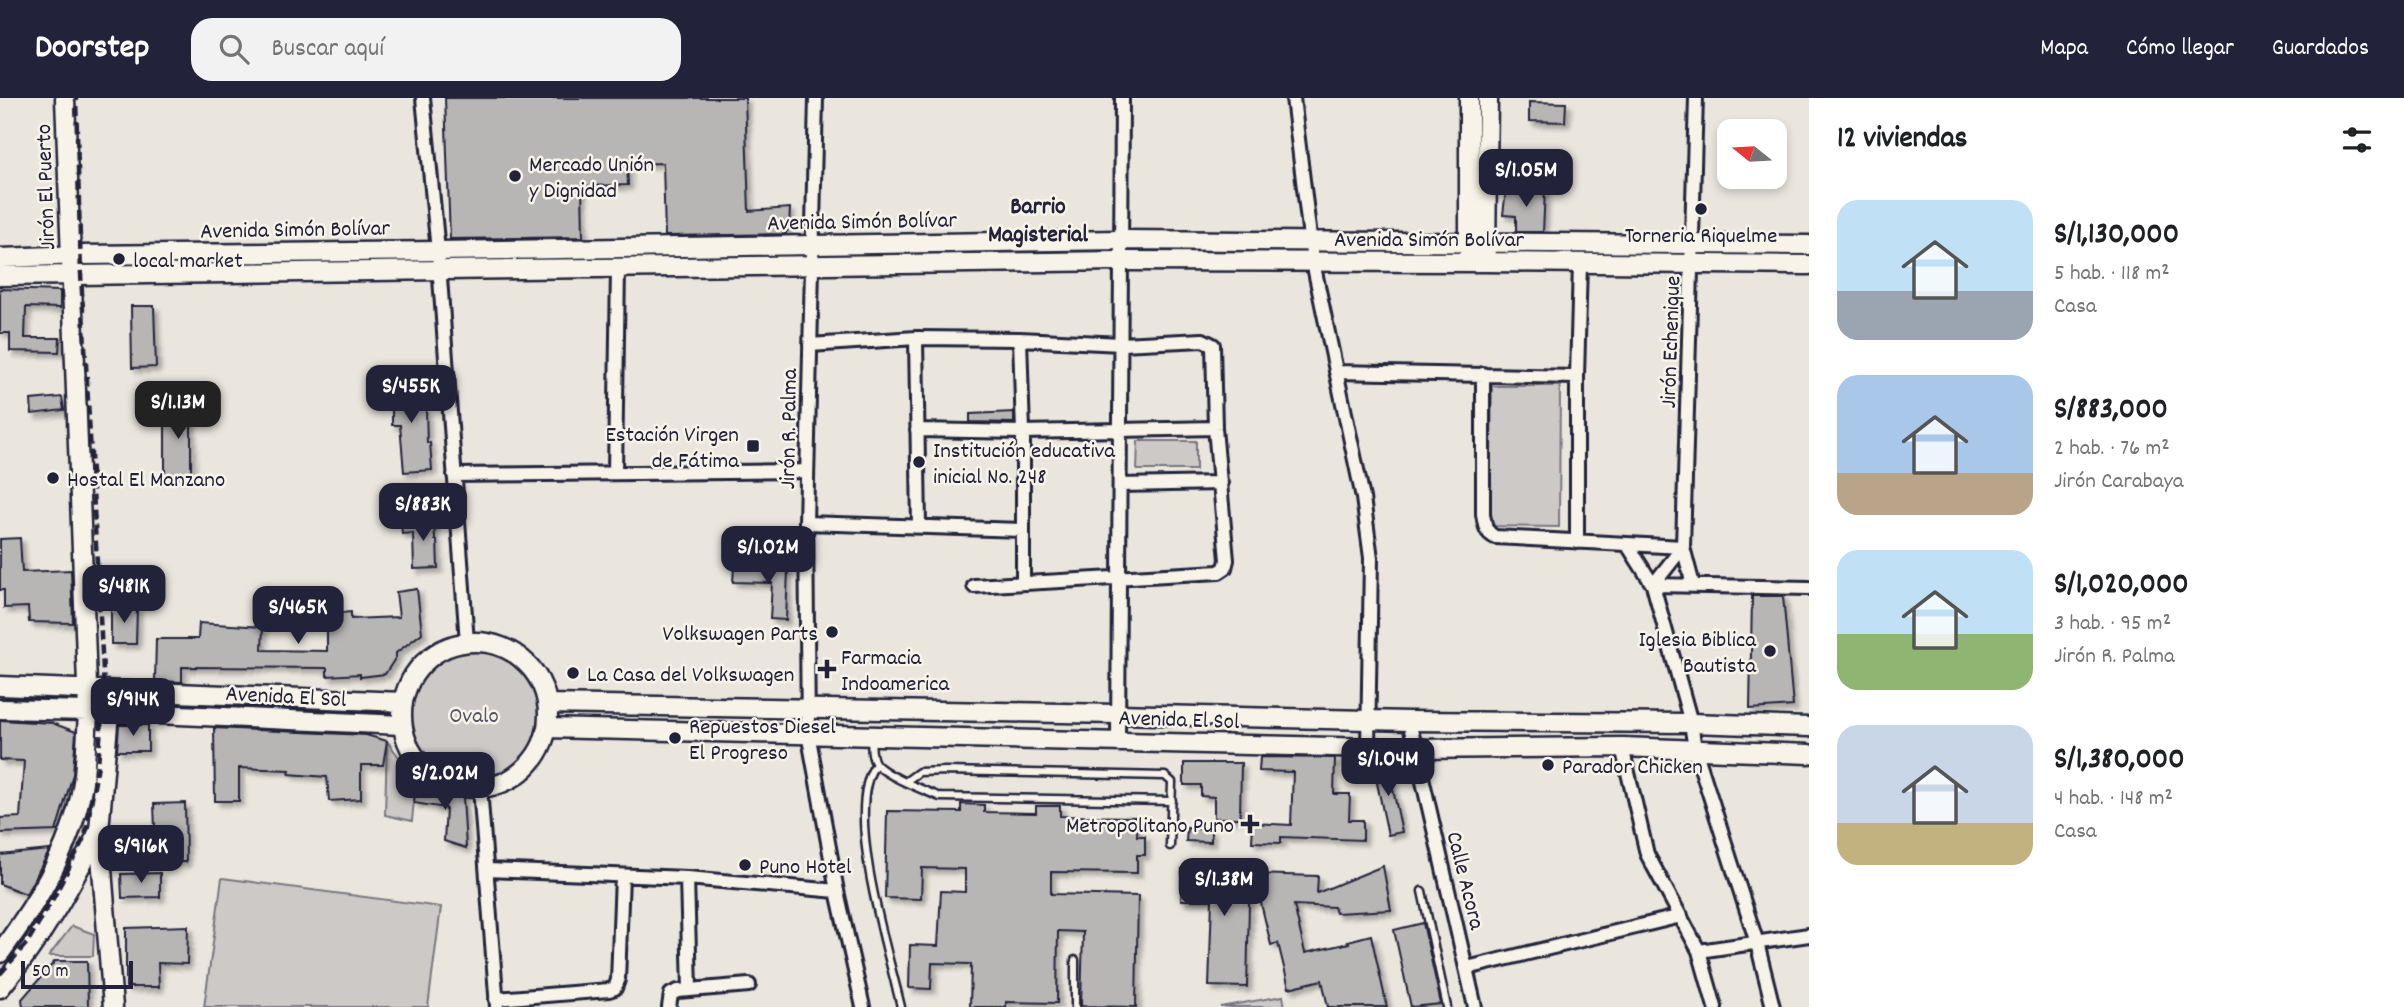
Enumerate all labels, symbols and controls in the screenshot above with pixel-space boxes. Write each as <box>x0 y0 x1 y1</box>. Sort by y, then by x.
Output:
search box <box>191 18 681 81</box>
text: Doorstep <box>35 26 149 73</box>
icon: search <box>215 30 253 68</box>
text: Buscar aquí <box>271 31 384 68</box>
text: Mapa <box>2040 32 2088 66</box>
text: Cómo llegar <box>2126 32 2234 66</box>
text: Guardados <box>2272 32 2369 66</box>
north arrow <box>1717 119 1787 189</box>
map controls <box>1717 119 1787 189</box>
text: 12 viviendas <box>1837 119 1967 162</box>
icon: filters <box>2338 121 2376 159</box>
street label: Jirón El Puerto <box>29 123 66 250</box>
place label: Mercado Unión y Dignidad <box>529 150 654 209</box>
pin: S/1.05M <box>1461 150 1591 209</box>
text: S/1.05M <box>1495 155 1557 188</box>
marker: Mercado Unión y Dignidad <box>507 168 523 184</box>
district label: Barrio Magisterial <box>988 191 1088 253</box>
marker: Torneria Riquelme <box>1693 201 1709 217</box>
street label: Avenida Simón Bolívar <box>767 205 958 242</box>
street label: Avenida Simón Bolívar <box>200 213 391 250</box>
text: S/1,130,000 <box>2054 215 2179 258</box>
place label: Torneria Riquelme <box>1625 221 1777 254</box>
street label: Avenida Simón Bolívar <box>1334 225 1524 258</box>
icon: home <box>1893 228 1977 312</box>
place label: local market <box>133 246 243 279</box>
marker: local market <box>111 251 127 267</box>
text: 5 hab. · 118 m² <box>2054 258 2170 291</box>
street label: Jirón Echenique <box>1654 275 1691 409</box>
text: Casa <box>2054 291 2097 324</box>
pin: S/455K <box>354 366 468 425</box>
street label: Jirón R. Palma <box>773 367 808 490</box>
text: S/455K <box>382 371 440 404</box>
pin: S/1.13M <box>113 382 243 441</box>
text: S/1.13M <box>151 387 205 420</box>
text: S/883,000 <box>2054 390 2168 433</box>
icon: home <box>1893 403 1977 487</box>
place label: Estación Virgen de Fátima <box>605 420 740 479</box>
text: 2 hab. · 76 m² <box>2054 433 2170 466</box>
place label: Institución educativa inicial No. 248 <box>933 436 1116 495</box>
marker: Estación Virgen de Fátima <box>745 438 761 454</box>
marker: Institución educativa inicial No. 248 <box>911 454 927 470</box>
place label: Hostal El Manzano <box>67 465 225 498</box>
text: Jirón Carabaya <box>2054 466 2184 499</box>
marker: Hostal El Manzano <box>45 470 61 486</box>
pin: S/883K <box>366 484 480 543</box>
text: S/883K <box>395 489 451 522</box>
pin: S/1.02M <box>703 526 833 586</box>
text: S/1.02M <box>737 532 799 565</box>
text: S/1,020,000 <box>2054 565 2189 608</box>
pin: S/481K <box>67 566 181 625</box>
text: S/481K <box>98 571 150 604</box>
icon: home <box>1893 578 1977 662</box>
pin: S/465K <box>241 587 355 646</box>
text: S/465K <box>269 592 327 625</box>
text: 3 hab. · 95 m² <box>2054 608 2171 641</box>
place label: Volkswagen Parts <box>662 619 818 652</box>
marker: Volkswagen Parts <box>824 624 840 640</box>
place label: Iglesia Biblica Bautista <box>1638 625 1757 684</box>
text: Jirón R. Palma <box>2054 641 2175 674</box>
place label: Farmacia Indoamerica <box>841 643 950 702</box>
marker: Iglesia Biblica Bautista <box>1762 643 1778 659</box>
place label: La Casa del Volkswagen <box>587 660 794 693</box>
marker: Farmacia Indoamerica <box>819 661 835 677</box>
marker: La Casa del Volkswagen <box>565 665 581 681</box>
pin: S/914K <box>76 678 190 738</box>
street label: Avenida El Sol <box>225 679 348 718</box>
text: S/914K <box>107 684 159 717</box>
park label: Ovalo <box>449 701 499 734</box>
street label: Avenida El Sol <box>1118 703 1240 740</box>
place label: Repuestos Diesel El Progreso <box>689 712 836 771</box>
marker: Repuestos Diesel El Progreso <box>667 730 683 746</box>
pin: S/1.04M <box>1323 738 1453 798</box>
text: S/1,380,000 <box>2054 740 2185 783</box>
text: S/1.04M <box>1357 744 1419 777</box>
pin: S/2.02M <box>380 752 510 812</box>
place label: Parador Chicken <box>1562 752 1703 785</box>
icon: home <box>1893 753 1977 837</box>
marker: Parador Chicken <box>1540 757 1556 773</box>
text: S/2.02M <box>412 758 478 791</box>
text: 4 hab. · 148 m² <box>2054 783 2173 816</box>
place label: Metropolitano Puno <box>1066 811 1234 844</box>
marker: Metropolitano Puno <box>1240 814 1260 834</box>
text: Casa <box>2054 816 2097 849</box>
pin: S/916K <box>84 826 198 885</box>
street label: Calle Acora <box>1436 828 1492 934</box>
text: S/916K <box>114 831 168 864</box>
place label: Puno Hotel <box>759 852 852 885</box>
marker: Puno Hotel <box>737 857 753 873</box>
pin: S/1.38M <box>1159 858 1289 918</box>
text: S/1.38M <box>1195 864 1253 897</box>
scale bar <box>21 958 133 990</box>
text: 50 m <box>32 959 69 986</box>

